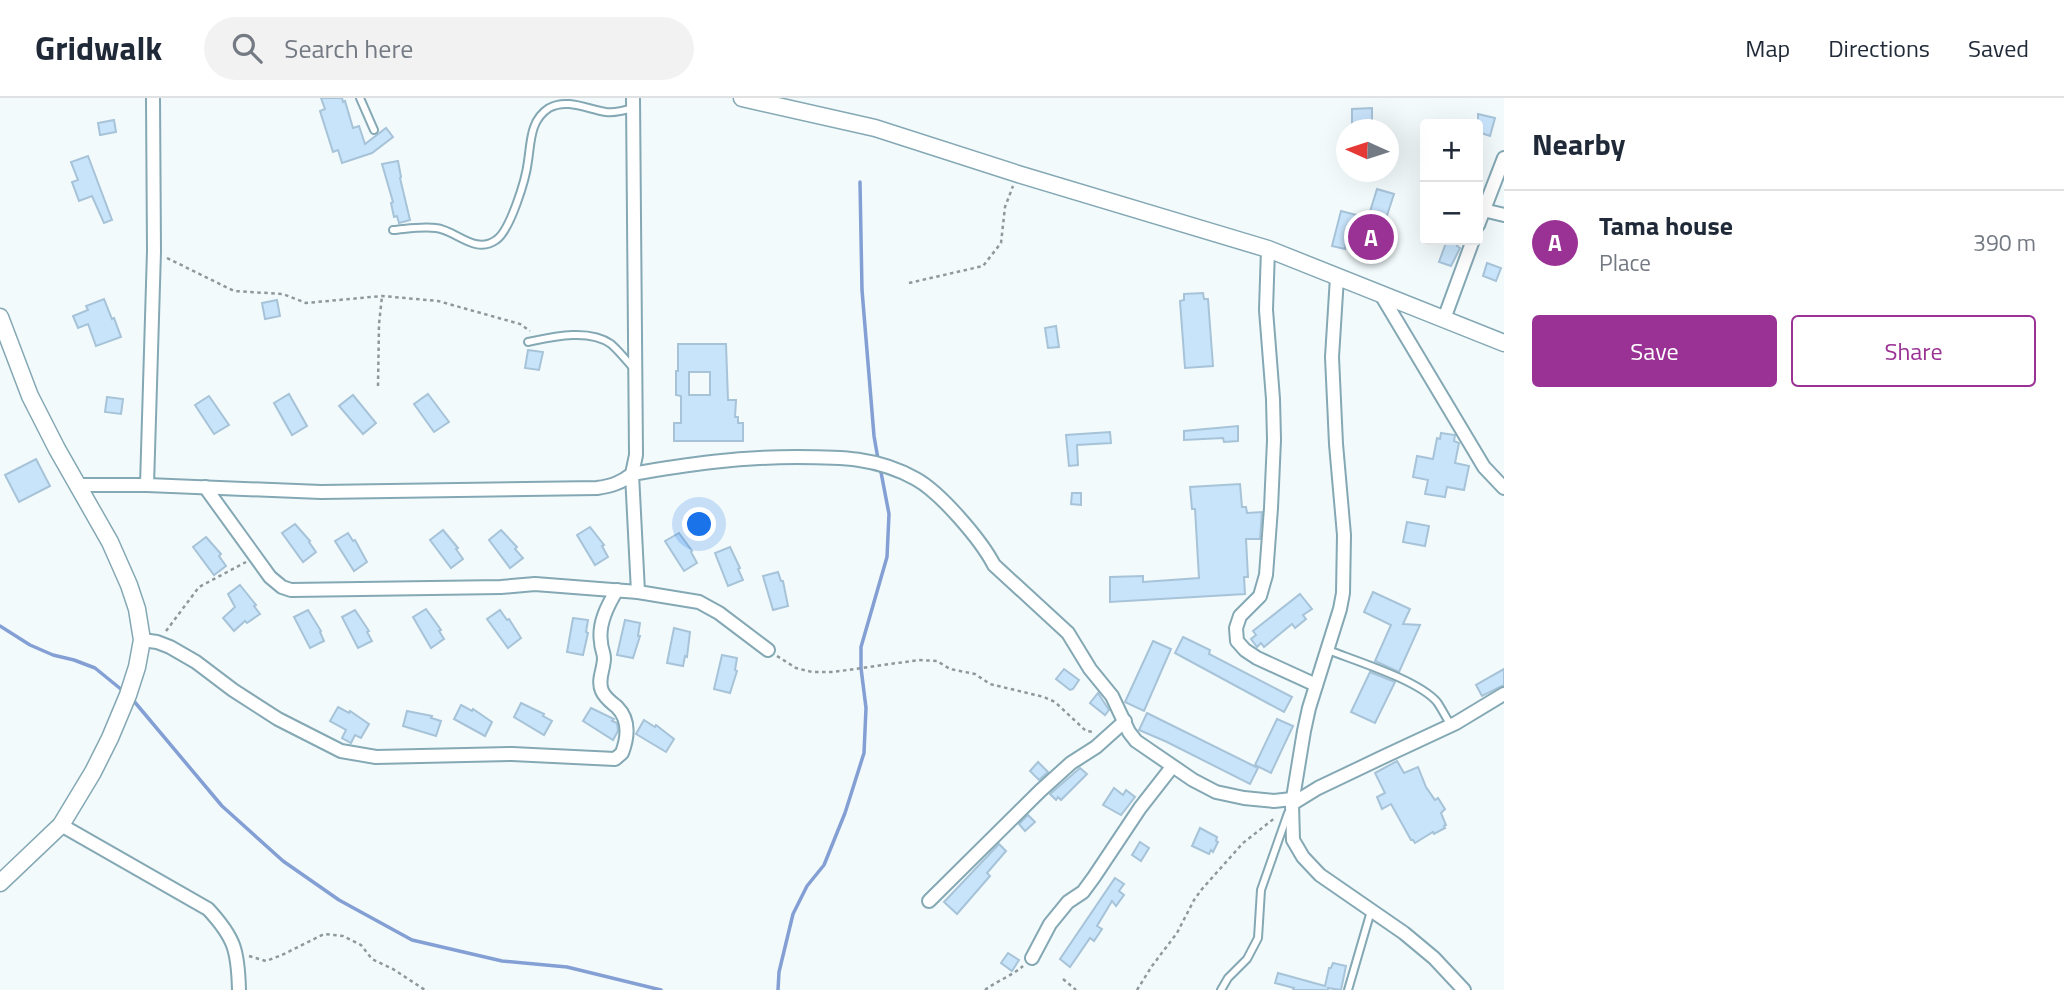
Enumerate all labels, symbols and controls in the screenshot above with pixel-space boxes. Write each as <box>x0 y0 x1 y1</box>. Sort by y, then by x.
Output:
search box <box>204 17 694 80</box>
text: Gridwalk <box>35 23 162 73</box>
icon: search <box>228 29 266 67</box>
text: Search here <box>284 29 413 68</box>
text: Map <box>1745 30 1790 66</box>
text: Directions <box>1828 30 1930 66</box>
text: Saved <box>1968 30 2029 66</box>
north arrow <box>1336 119 1399 182</box>
map controls <box>1420 119 1483 245</box>
button: + <box>1420 119 1483 182</box>
text: Nearby <box>1532 121 1625 167</box>
button: − <box>1420 182 1483 245</box>
text: Tama house <box>1599 206 1733 245</box>
pin: A <box>1348 211 1394 263</box>
text: A <box>1548 225 1562 260</box>
text: 390 m <box>1973 225 2036 260</box>
text: Place <box>1599 245 1651 280</box>
button: Save <box>1532 315 1777 387</box>
button: Share <box>1791 315 2036 387</box>
your location <box>682 507 716 541</box>

